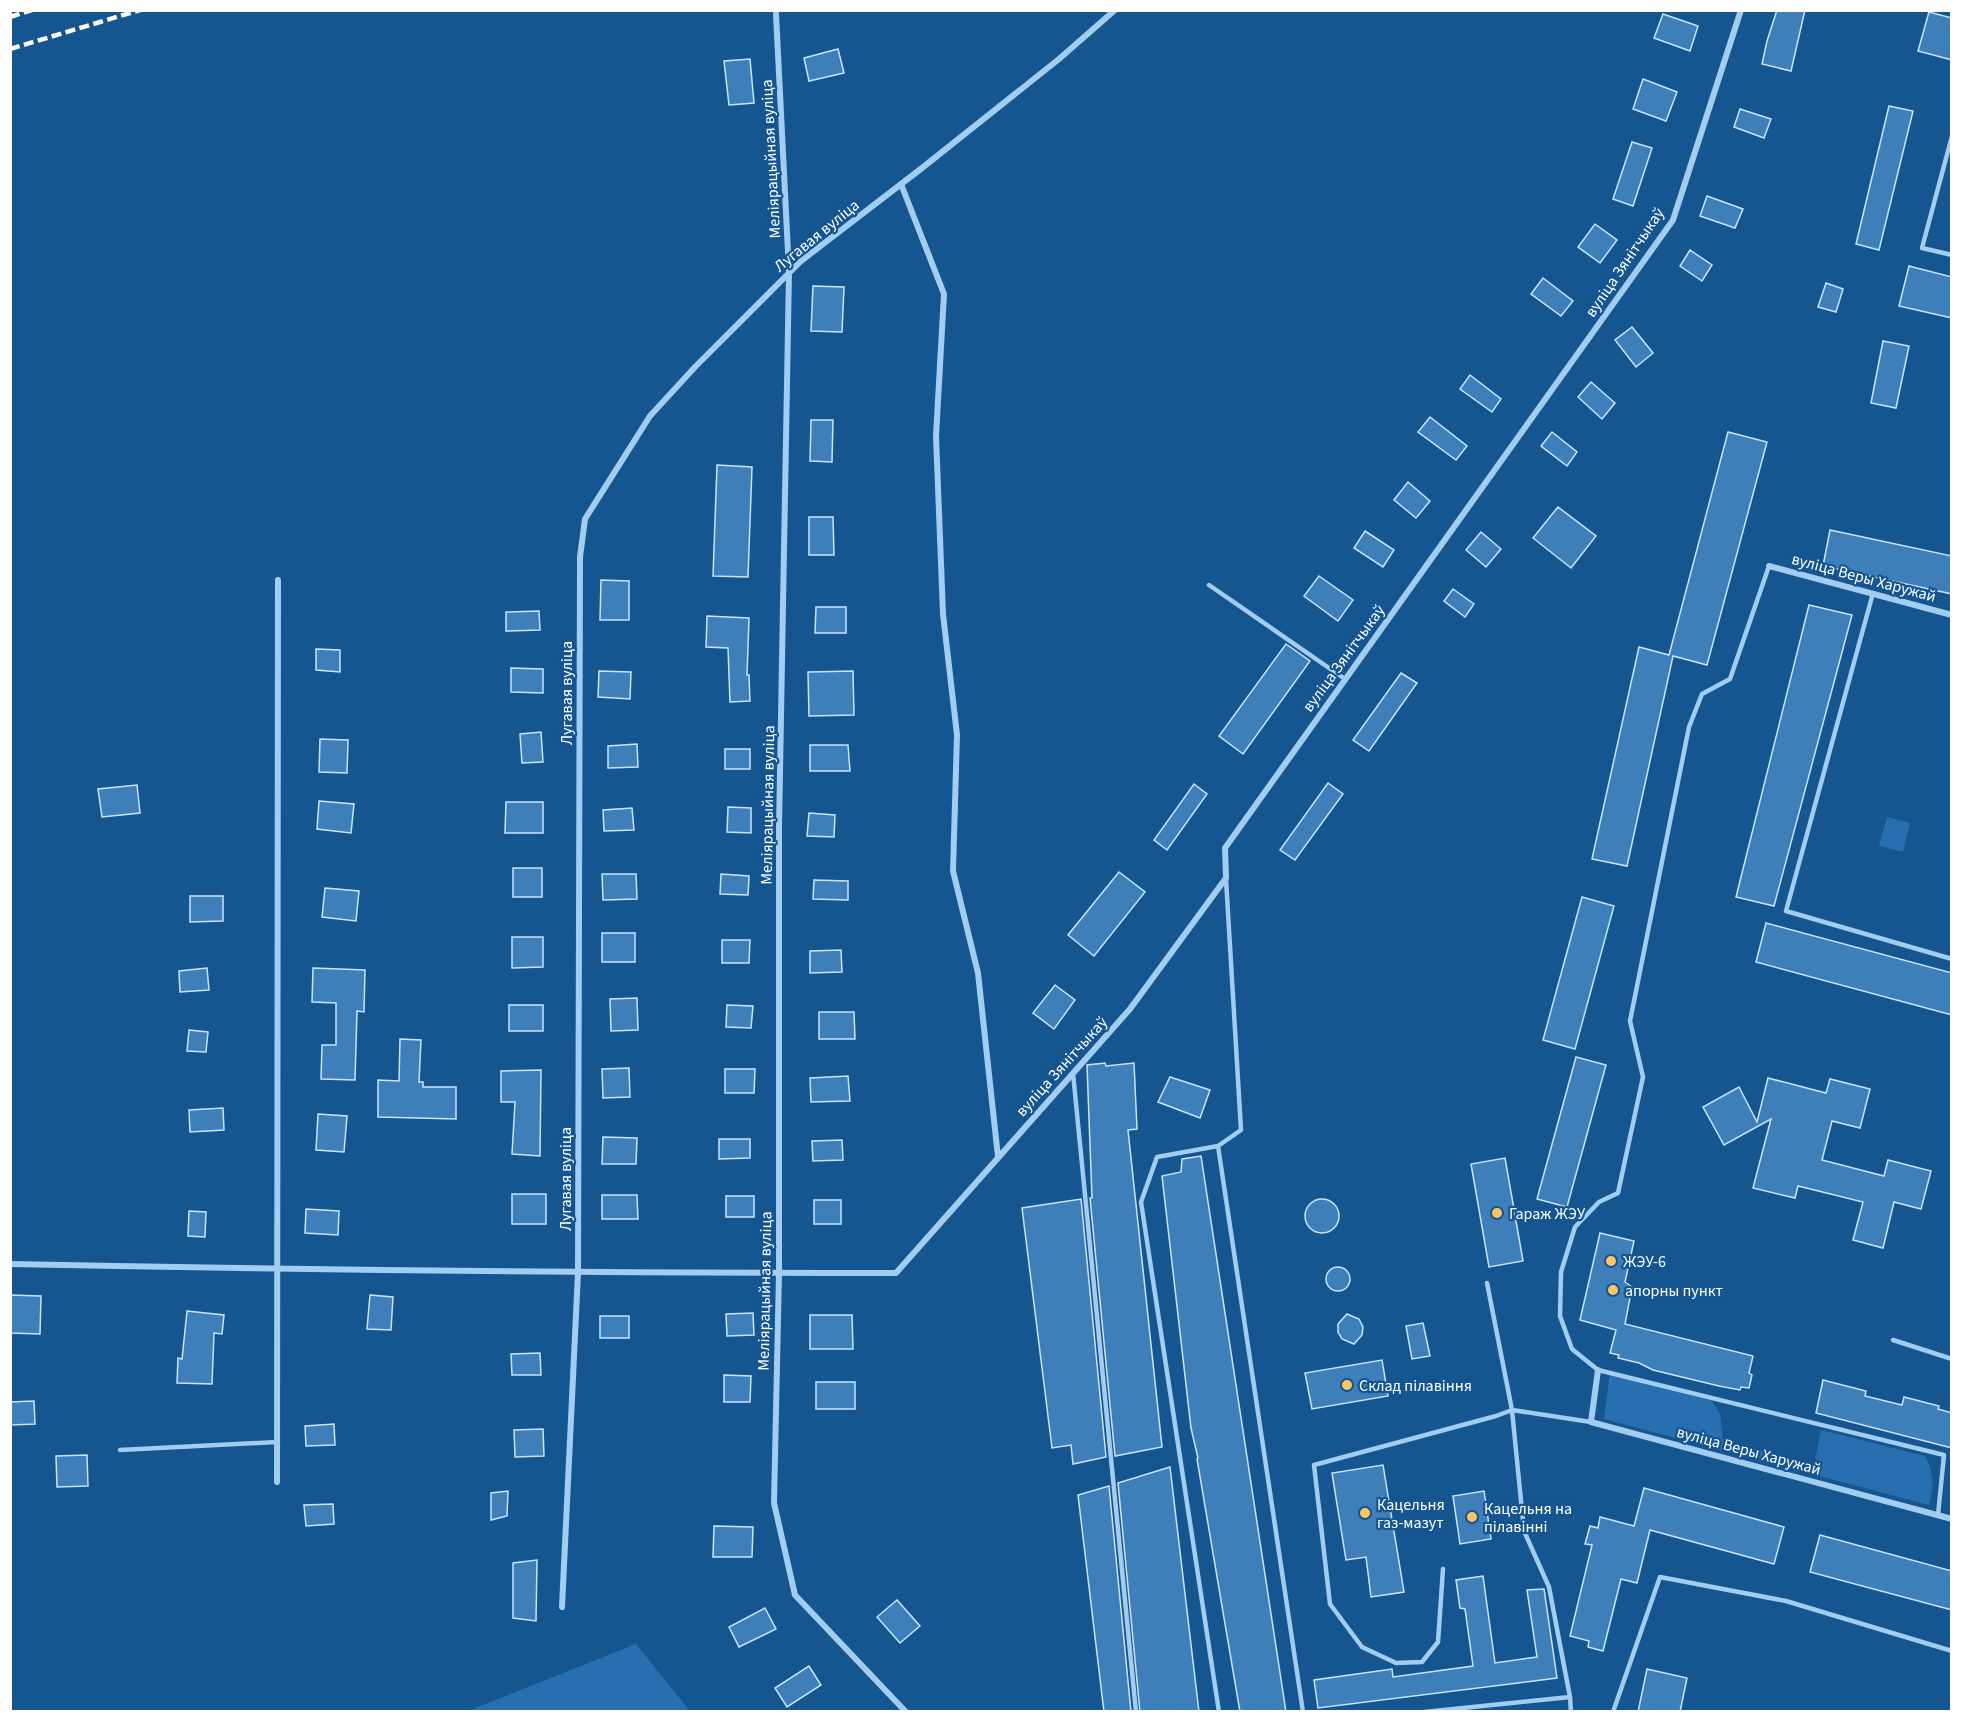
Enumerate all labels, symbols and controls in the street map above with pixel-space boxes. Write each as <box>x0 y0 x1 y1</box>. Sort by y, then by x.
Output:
street label: Меліярацыйная вуліца <box>756 79 786 239</box>
street label: Лугавая вуліца <box>769 194 864 277</box>
street label: вуліца Зянітчыкаў <box>1580 203 1670 322</box>
street label: вуліца Веры Харужай <box>1789 548 1938 608</box>
street label: вуліца Зянітчыкаў <box>1297 600 1391 717</box>
street label: Лугавая вуліца <box>556 641 578 745</box>
street label: Меліярацыйная вуліца <box>756 725 780 885</box>
street label: вуліца Зянітчыкаў <box>1011 1012 1113 1121</box>
street label: Лугавая вуліца <box>555 1127 577 1231</box>
place label: Гараж ЖЭУ <box>1509 1203 1586 1225</box>
marker: Гараж ЖЭУ <box>1490 1206 1504 1220</box>
street label: Меліярацыйная вуліца <box>753 1211 777 1371</box>
place label: ЖЭУ-6 <box>1623 1251 1666 1273</box>
marker: ЖЭУ-6 <box>1604 1254 1618 1268</box>
place label: апорны пункт <box>1625 1280 1723 1302</box>
marker: апорны пункт <box>1606 1283 1620 1297</box>
place label: Склад пілавіння <box>1359 1375 1472 1397</box>
marker: Склад пілавіння <box>1340 1378 1354 1392</box>
street label: вуліца Веры Харужай <box>1674 1421 1823 1481</box>
place label: Кацельня газ-мазут <box>1377 1494 1445 1534</box>
place label: Кацельня на пілавінні <box>1484 1498 1572 1538</box>
marker: Кацельня газ-мазут <box>1358 1506 1372 1520</box>
marker: Кацельня на пілавінні <box>1465 1510 1479 1524</box>

